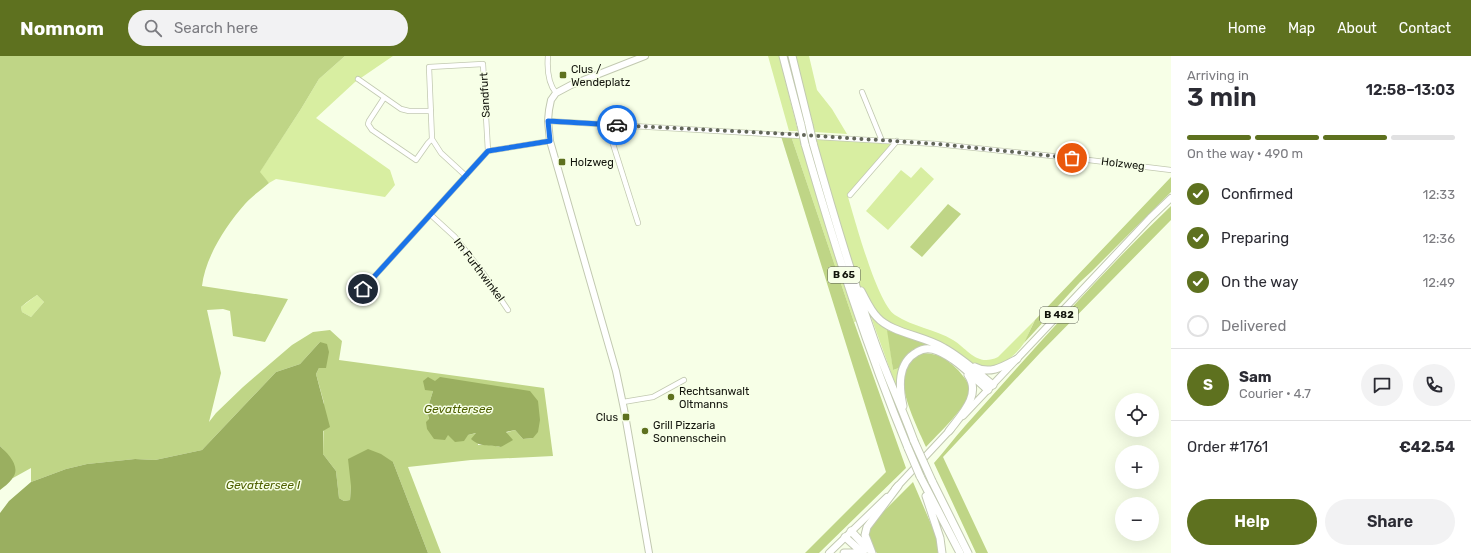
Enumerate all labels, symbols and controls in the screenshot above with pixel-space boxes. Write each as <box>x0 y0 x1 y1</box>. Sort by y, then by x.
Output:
search box <box>128 10 408 46</box>
text: Nomnom <box>20 17 104 40</box>
icon: search <box>142 17 164 39</box>
text: Search here <box>174 19 258 37</box>
text: Home <box>1228 20 1266 37</box>
text: Map <box>1288 20 1315 37</box>
text: About <box>1337 20 1377 37</box>
text: Contact <box>1399 20 1451 37</box>
place label: Clus / Wendeplatz <box>571 63 631 89</box>
text: Arriving in <box>1187 68 1249 83</box>
marker: Clus / Wendeplatz <box>558 70 568 80</box>
street label: Sandfurt <box>477 71 493 118</box>
text: 12:58–13:03 <box>1366 81 1455 99</box>
text: 3 min <box>1187 82 1257 113</box>
courier <box>597 105 637 145</box>
icon: car <box>606 114 628 136</box>
pin <box>1055 141 1089 175</box>
text: On the way · 490 m <box>1187 146 1303 161</box>
icon: bag <box>1061 147 1083 169</box>
street label: Holzweg <box>1100 155 1146 173</box>
place label: Holzweg <box>570 156 614 169</box>
marker: Holzweg <box>557 157 567 167</box>
icon: check <box>1187 183 1209 205</box>
text: Confirmed <box>1221 185 1293 203</box>
text: 12:33 <box>1423 187 1455 202</box>
icon: check <box>1187 227 1209 249</box>
text: Preparing <box>1221 229 1289 247</box>
text: 12:36 <box>1423 231 1455 246</box>
street label: Im Furthwinkel <box>451 236 507 304</box>
road number: B 65 <box>828 267 860 283</box>
icon: check <box>1187 271 1209 293</box>
pin <box>346 272 380 306</box>
text: On the way <box>1221 273 1299 291</box>
text: 12:49 <box>1423 275 1455 290</box>
icon: home <box>352 278 374 300</box>
road number: B 482 <box>1040 307 1078 323</box>
text: Delivered <box>1221 317 1286 335</box>
button: chat <box>1361 364 1403 406</box>
button: phone <box>1413 364 1455 406</box>
text: Sam <box>1239 368 1272 386</box>
text: S <box>1203 376 1213 394</box>
place label: Rechtsanwalt Oltmanns <box>679 385 750 411</box>
text: Courier · 4.7 <box>1239 386 1311 401</box>
marker: Rechtsanwalt Oltmanns <box>666 392 676 402</box>
map controls <box>1115 393 1159 541</box>
button: locate <box>1115 393 1159 437</box>
water label: Gevattersee <box>424 402 492 416</box>
place label: Clus <box>596 411 618 424</box>
marker: Clus <box>621 412 631 422</box>
place label: Grill Pizzaria Sonnenschein <box>653 419 726 445</box>
marker: Grill Pizzaria Sonnenschein <box>640 426 650 436</box>
text: Order #1761 <box>1187 438 1268 456</box>
text: €42.54 <box>1399 438 1455 456</box>
button: + <box>1115 445 1159 489</box>
water label: Gevattersee I <box>226 478 301 492</box>
button: − <box>1115 497 1159 541</box>
button: Help <box>1187 499 1317 545</box>
button: Share <box>1325 499 1455 545</box>

